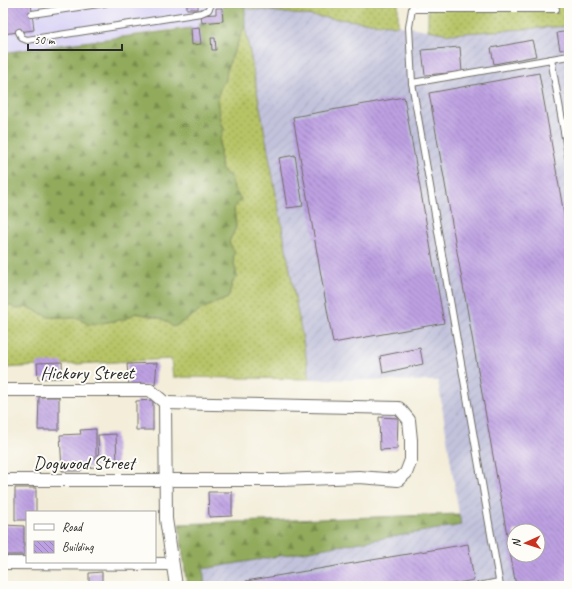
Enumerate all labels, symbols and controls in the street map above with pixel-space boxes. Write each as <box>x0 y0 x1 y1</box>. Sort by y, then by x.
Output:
scale bar <box>28 26 122 52</box>
text: 50 m <box>34 32 56 48</box>
street label: Hickory Street <box>40 361 136 385</box>
street label: Dogwood Street <box>33 451 137 475</box>
legend <box>26 511 156 563</box>
text: Road <box>62 519 84 535</box>
north arrow <box>506 523 546 563</box>
text: N <box>509 538 523 547</box>
text: Building <box>62 539 94 555</box>

